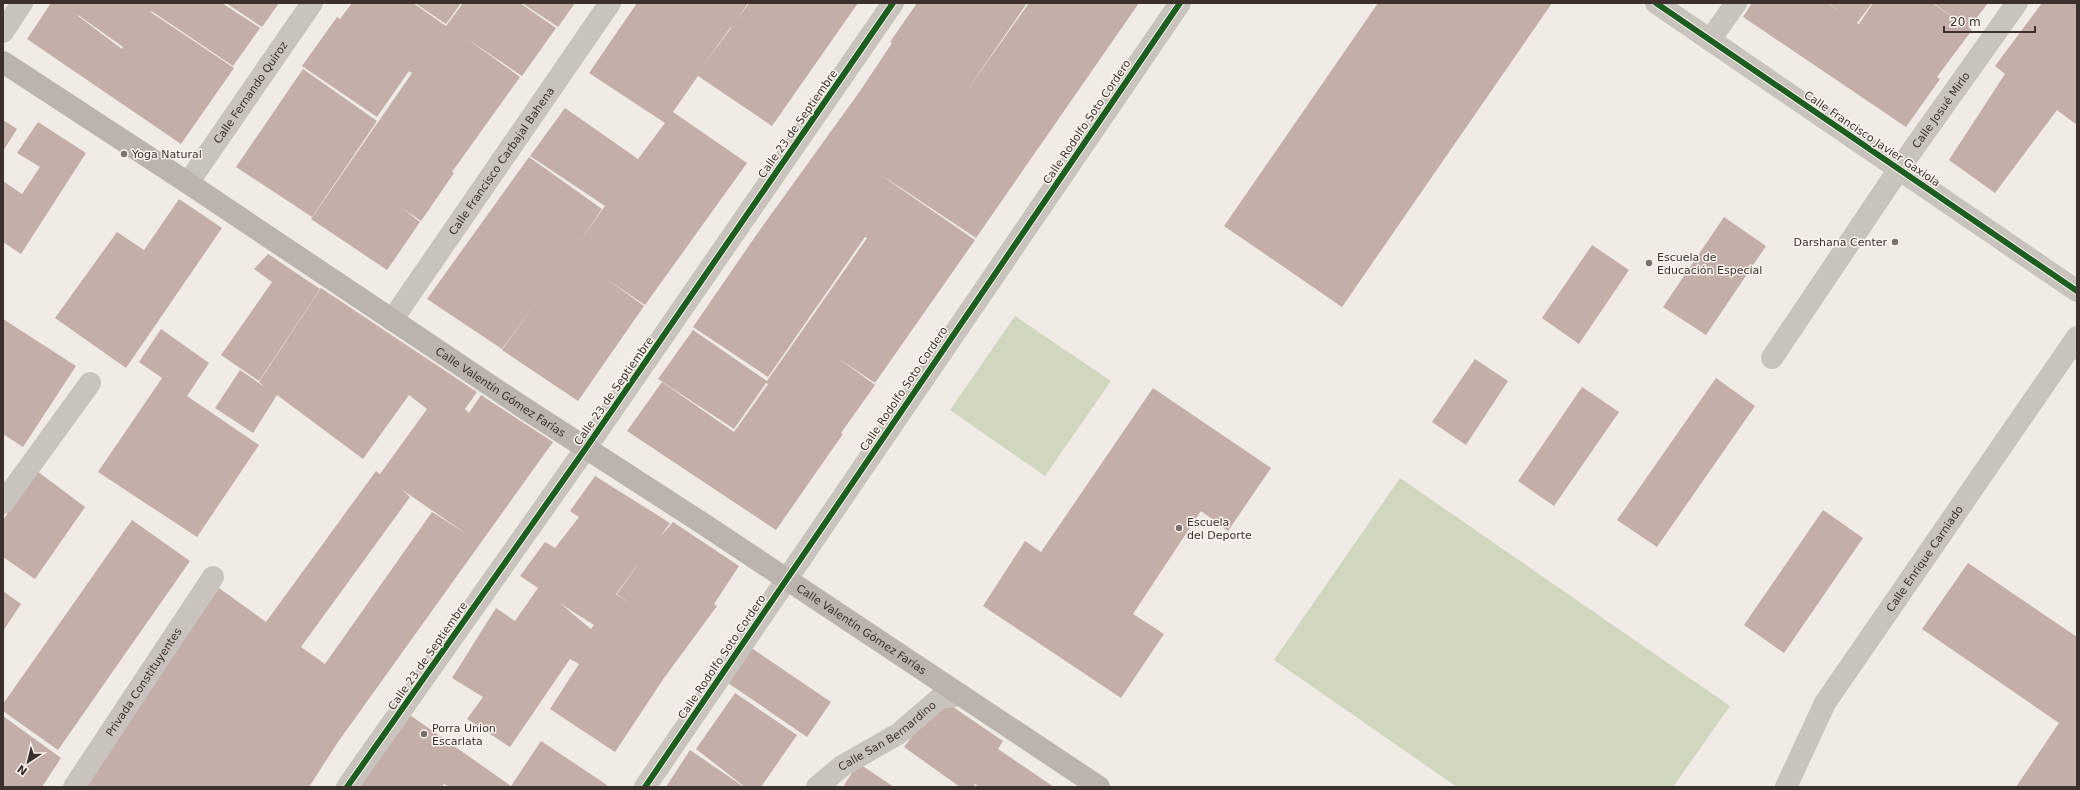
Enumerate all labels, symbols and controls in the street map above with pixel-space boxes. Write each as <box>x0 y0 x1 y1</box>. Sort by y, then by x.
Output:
scale bar <box>1944 8 2035 34</box>
text: 20 m <box>1950 15 1981 29</box>
street label: Calle Fernando Quiroz <box>211 39 290 146</box>
street label: Calle Rodolfo Soto Cordero <box>1040 57 1134 187</box>
street label: Calle 23 de Septiembre <box>756 67 840 181</box>
street label: Calle Josué Mirlo <box>1909 69 1973 151</box>
street label: Calle Francisco Carbajal Bahena <box>446 85 557 237</box>
street label: Calle Francisco Javier Gaxiola <box>1801 88 1943 190</box>
place label: Yoga Natural <box>131 148 202 161</box>
marker: Yoga Natural <box>119 149 129 159</box>
place label: Darshana Center <box>1794 236 1887 249</box>
marker: Darshana Center <box>1890 237 1900 247</box>
place label: Escuela de Educación Especial <box>1657 251 1762 277</box>
marker: Escuela de Educación Especial <box>1644 258 1654 268</box>
street label: Calle Rodolfo Soto Cordero <box>857 324 951 454</box>
street label: Calle 23 de Septiembre <box>572 334 656 448</box>
street label: Calle Valentín Gómez Farías <box>433 344 568 440</box>
street label: Calle Enrique Carniado <box>1883 503 1966 614</box>
place label: Escuela del Deporte <box>1187 516 1252 542</box>
marker: Escuela del Deporte <box>1174 523 1184 533</box>
street label: Calle Valentín Gómez Farías <box>794 581 929 677</box>
street label: Calle Rodolfo Soto Cordero <box>675 592 769 722</box>
street label: Calle 23 de Septiembre <box>386 599 470 713</box>
street label: Privada Constituyentes <box>103 625 184 739</box>
street label: Calle San Bernardino <box>836 698 939 773</box>
place label: Porra Union Escarlata <box>432 722 496 748</box>
marker: Porra Union Escarlata <box>419 729 429 739</box>
north arrow <box>8 742 48 782</box>
text: N <box>15 762 30 778</box>

